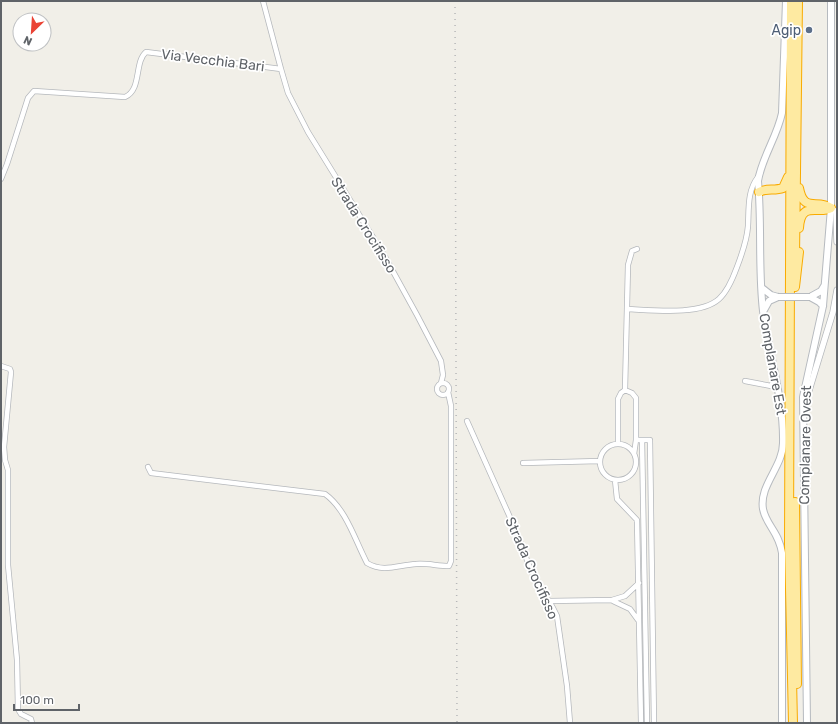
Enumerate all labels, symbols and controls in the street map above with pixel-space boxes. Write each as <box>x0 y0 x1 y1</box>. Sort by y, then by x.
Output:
north arrow <box>12 12 52 52</box>
place label: Agip <box>772 22 801 39</box>
marker: Agip <box>804 25 814 35</box>
text: N <box>22 33 34 48</box>
street label: Via Vecchia Bari <box>160 46 266 75</box>
street label: Strada Crocifisso <box>327 174 400 277</box>
street label: Complanare Est <box>755 312 790 417</box>
street label: Complanare Ovest <box>796 385 815 505</box>
street label: Strada Crocifisso <box>501 514 562 622</box>
scale bar <box>14 686 79 712</box>
text: 100 m <box>20 693 54 707</box>

